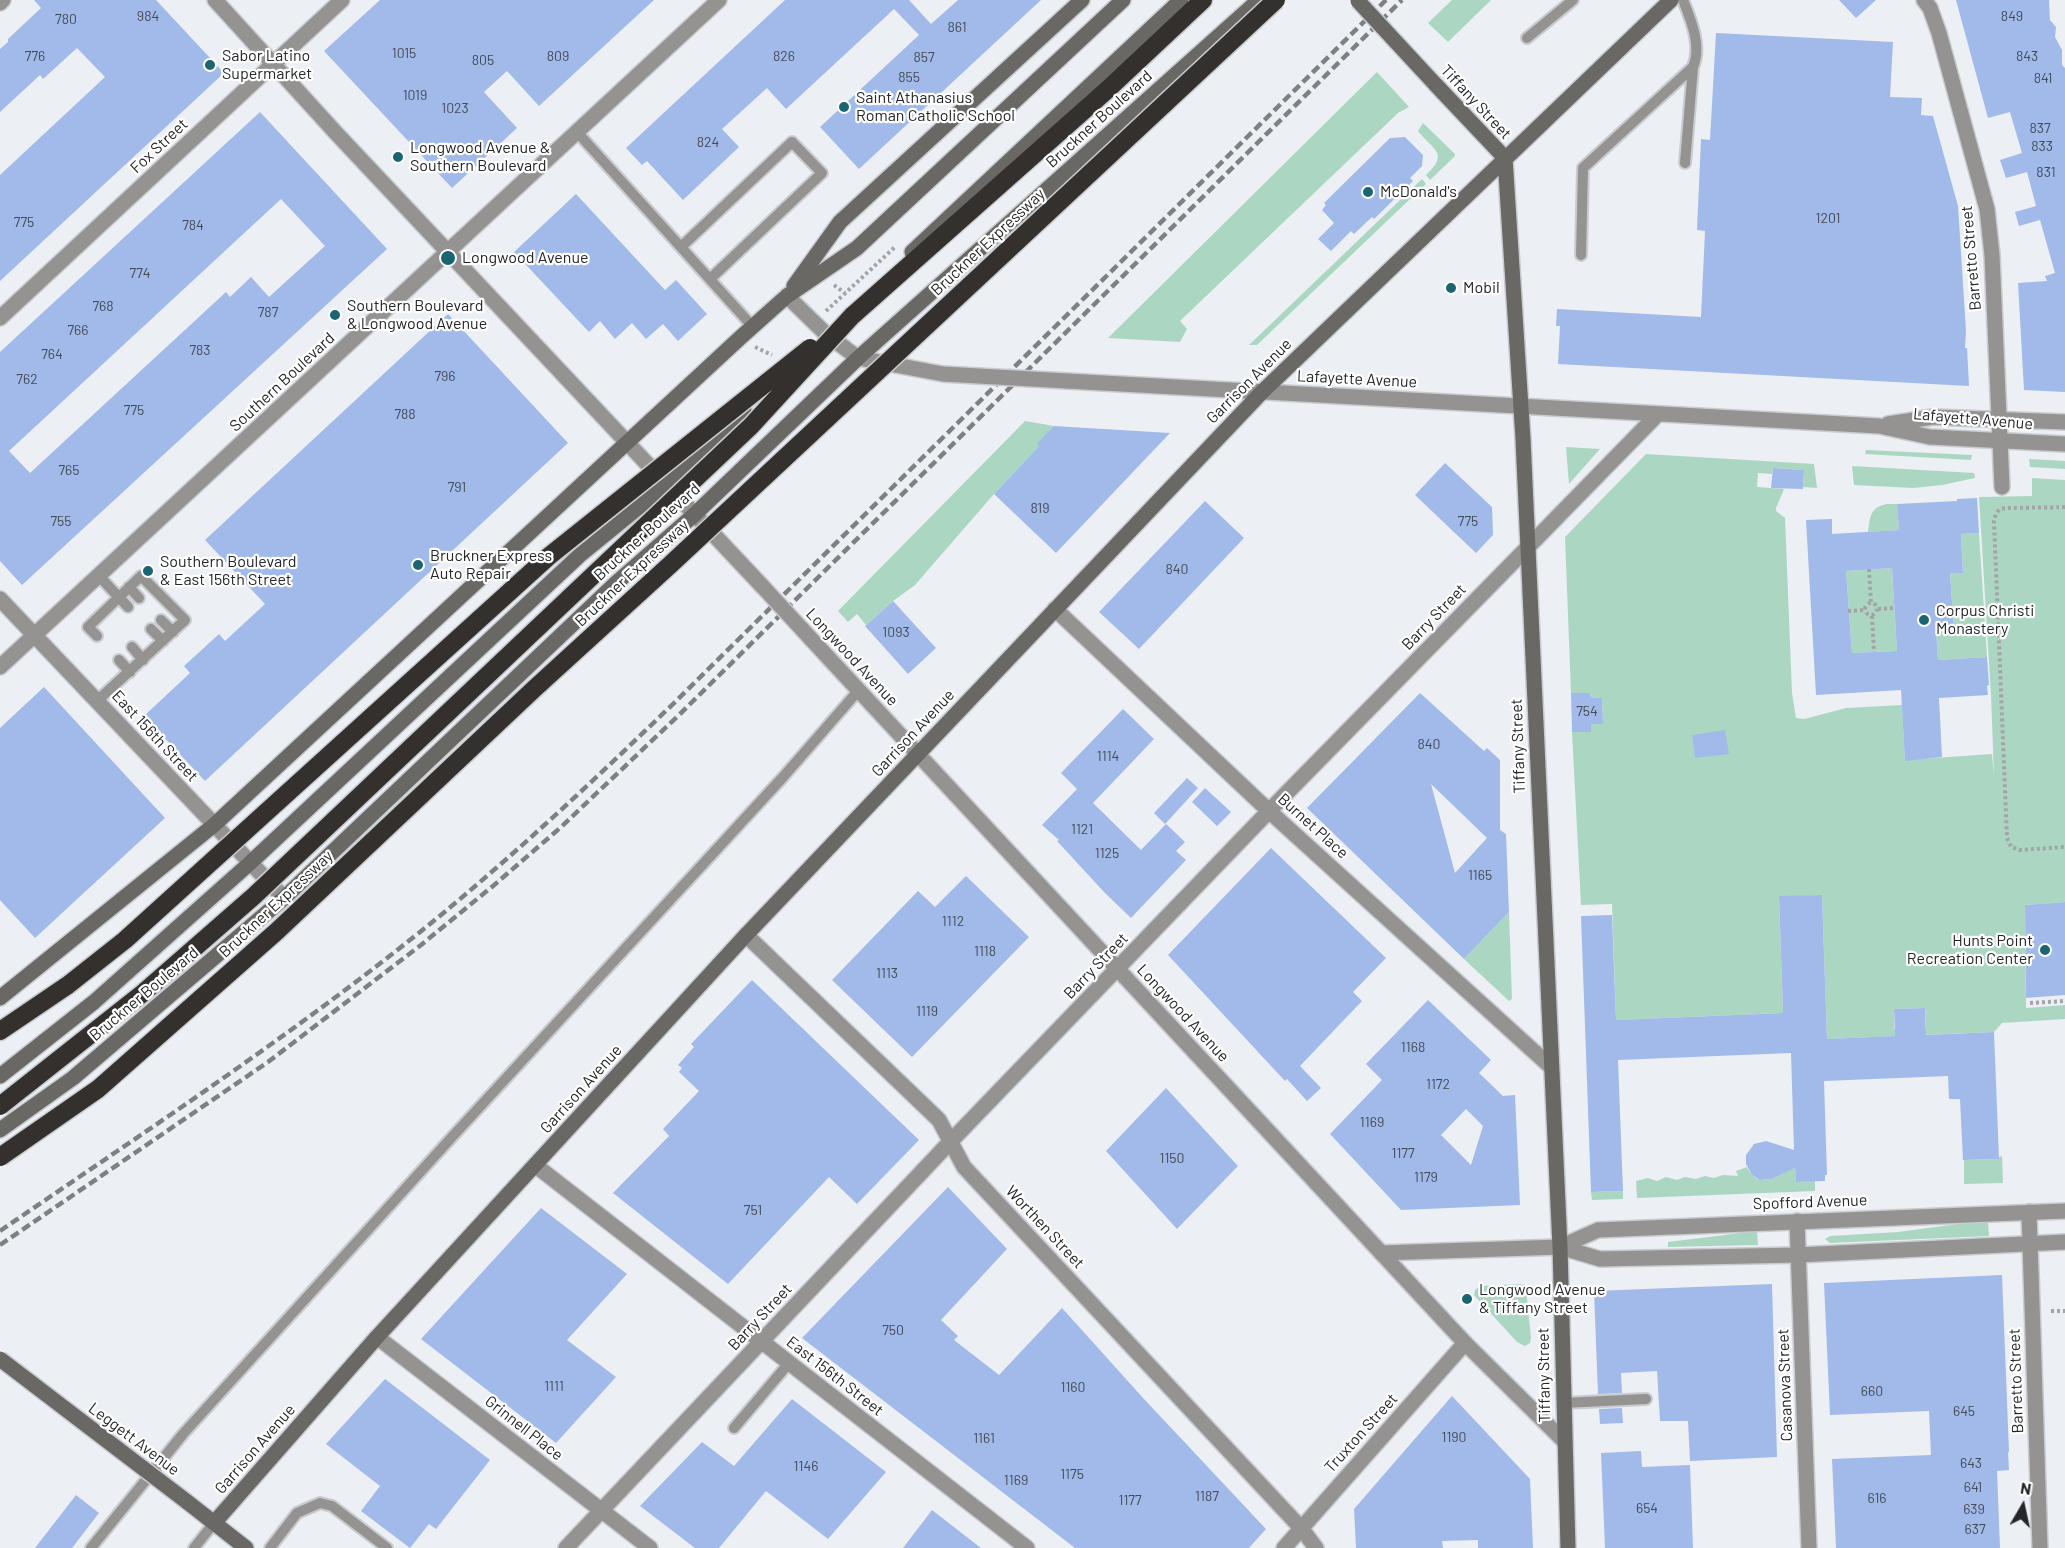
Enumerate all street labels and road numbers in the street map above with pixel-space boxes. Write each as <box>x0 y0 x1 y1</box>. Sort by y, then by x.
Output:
street label: Tiffany Street <box>1437 61 1515 143</box>
street label: Bruckner Boulevard <box>1042 66 1156 172</box>
street label: Fox Street <box>126 115 192 177</box>
street label: Bruckner Expressway <box>927 184 1049 300</box>
street label: Barretto Street <box>1957 205 1985 311</box>
street label: Southern Boulevard <box>226 328 338 436</box>
street label: Garrison Avenue <box>1202 334 1296 428</box>
street label: Lafayette Avenue <box>1296 366 1418 392</box>
street label: Lafayette Avenue <box>1912 404 2034 434</box>
street label: Bruckner Boulevard <box>590 479 704 585</box>
street label: Bruckner Expressway <box>571 515 693 631</box>
street label: Barry Street <box>1398 580 1470 654</box>
street label: Longwood Avenue <box>802 604 902 710</box>
street label: Garrison Avenue <box>868 685 958 781</box>
street label: East 156th Street <box>108 686 202 786</box>
street label: Tiffany Street <box>1507 698 1529 794</box>
street label: Burnet Place <box>1274 789 1352 863</box>
street label: Bruckner Expressway <box>215 846 337 962</box>
street label: Barry Street <box>1060 929 1132 1003</box>
street label: Bruckner Boulevard <box>86 943 202 1045</box>
street label: Longwood Avenue <box>1133 960 1233 1066</box>
street label: Garrison Avenue <box>536 1041 626 1137</box>
street label: Worthen Street <box>1002 1182 1088 1272</box>
street label: Spofford Avenue <box>1752 1190 1868 1214</box>
street label: Barry Street <box>724 1280 796 1354</box>
street label: Tiffany Street <box>1534 1327 1554 1423</box>
street label: Casanova Street <box>1773 1328 1797 1442</box>
street label: Barretto Street <box>2005 1328 2027 1434</box>
street label: East 156th Street <box>783 1332 887 1420</box>
street label: Truxton Street <box>1320 1389 1402 1477</box>
street label: Grinnell Place <box>481 1391 567 1465</box>
street label: Leggett Avenue <box>85 1399 183 1479</box>
street label: Garrison Avenue <box>211 1400 299 1498</box>

